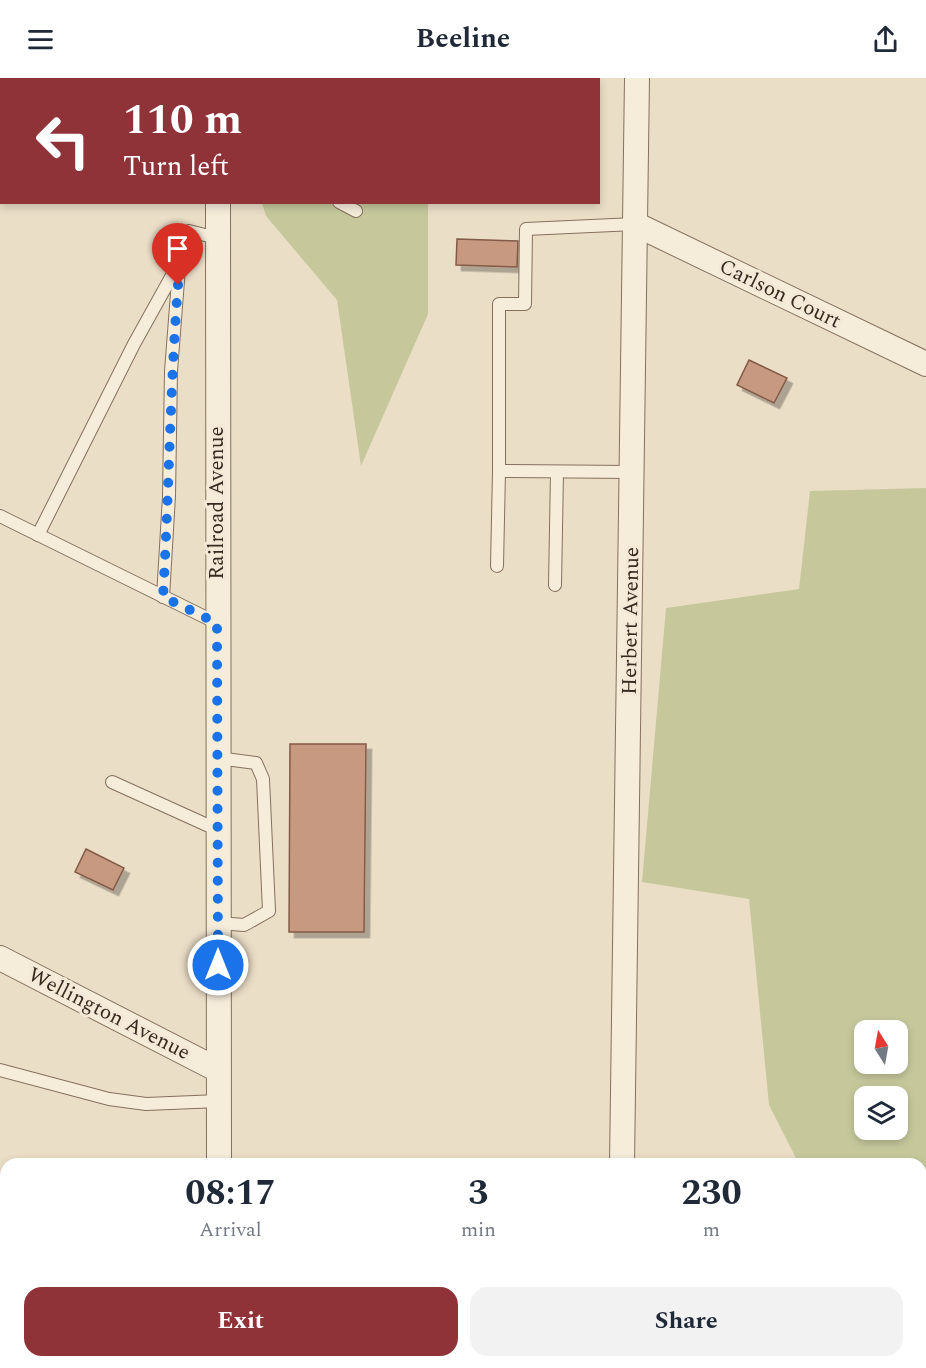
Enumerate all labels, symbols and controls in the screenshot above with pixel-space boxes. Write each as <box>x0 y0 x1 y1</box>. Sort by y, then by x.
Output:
text: Beeline <box>416 18 510 60</box>
icon: menu <box>24 23 57 56</box>
icon: share <box>869 23 902 56</box>
text: 110 m <box>123 89 242 152</box>
icon: left <box>24 102 102 180</box>
text: Turn left <box>123 146 229 188</box>
pin <box>152 223 203 285</box>
icon: arrive <box>161 232 194 265</box>
street label: Carlson Court <box>714 251 846 337</box>
street label: Railroad Avenue <box>201 426 233 580</box>
street label: Herbert Avenue <box>614 547 648 695</box>
position arrow <box>186 933 250 997</box>
street label: Wellington Avenue <box>22 959 196 1069</box>
north arrow <box>854 1020 908 1074</box>
map controls <box>854 1020 908 1140</box>
button: layers <box>854 1086 908 1140</box>
text: 08:17 <box>185 1166 276 1221</box>
text: 3 <box>468 1166 489 1221</box>
text: 230 <box>681 1166 742 1221</box>
text: Arrival <box>199 1215 262 1245</box>
text: min <box>461 1215 496 1245</box>
text: m <box>703 1215 720 1245</box>
button: Exit <box>24 1287 458 1356</box>
button: Share <box>470 1287 903 1356</box>

